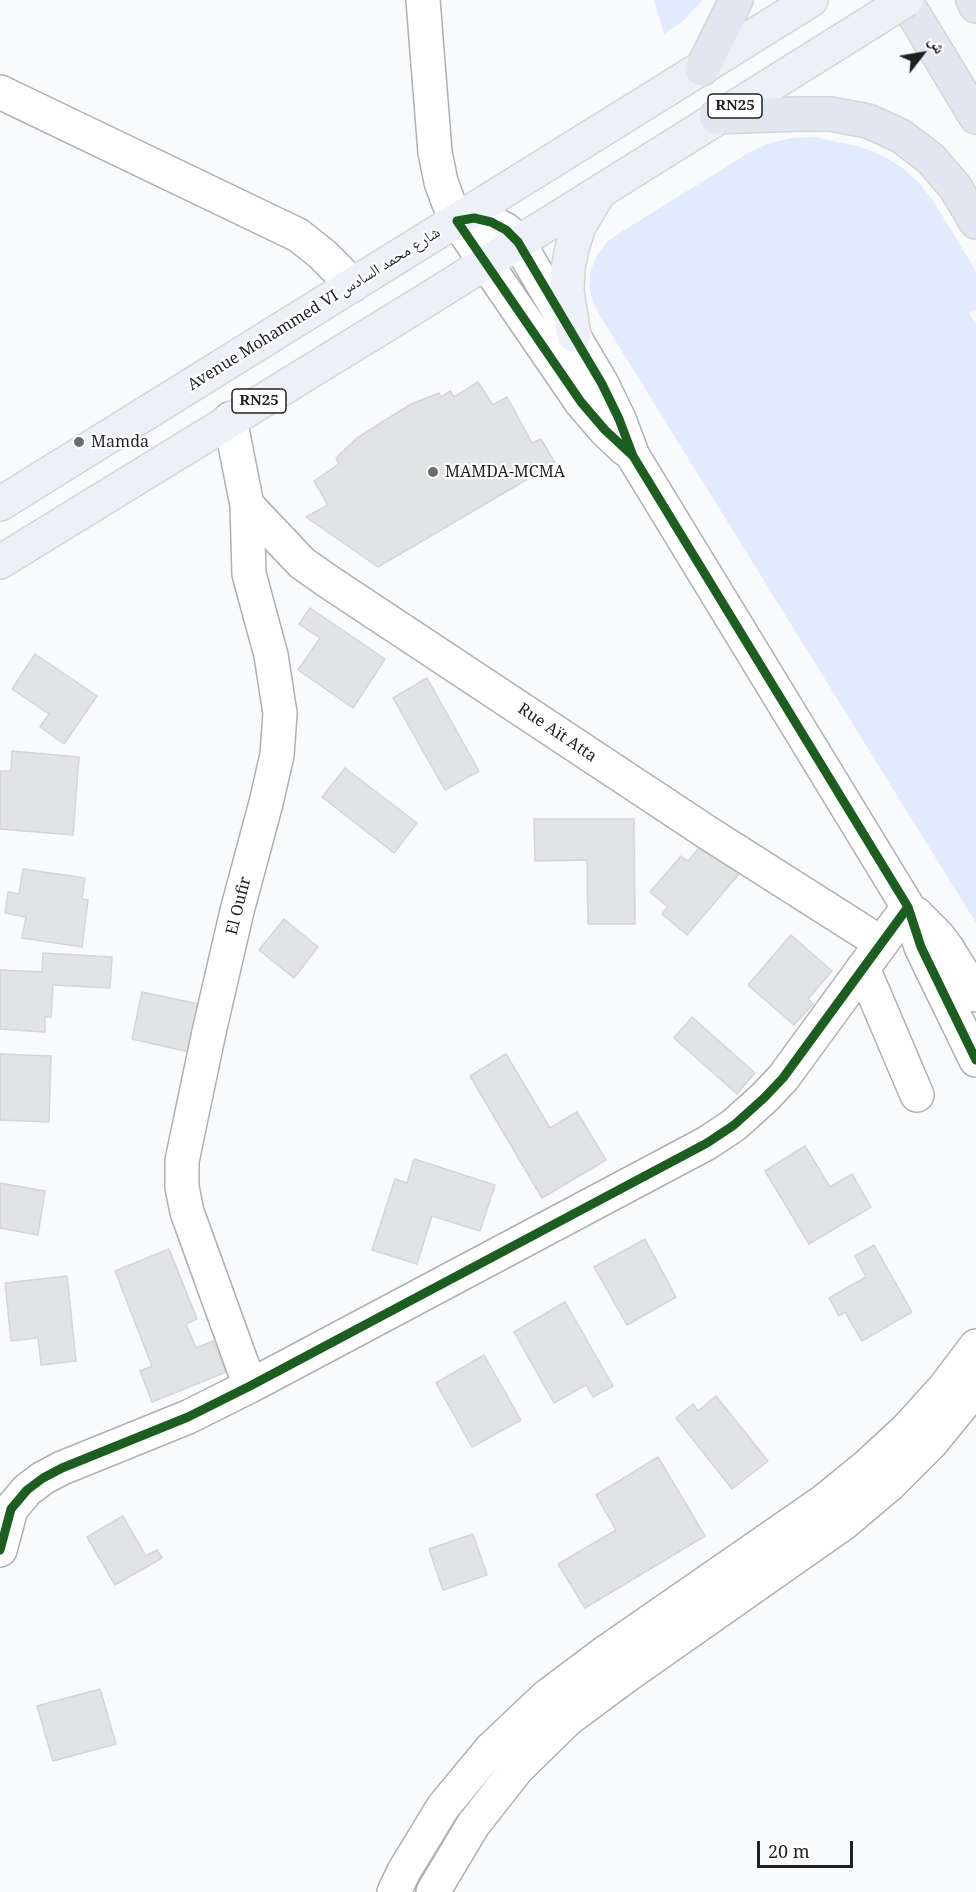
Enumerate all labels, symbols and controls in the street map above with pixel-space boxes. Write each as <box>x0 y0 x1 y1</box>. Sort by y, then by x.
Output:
north arrow <box>892 24 952 84</box>
text: ش <box>924 32 951 58</box>
road number: RN25 <box>708 94 762 118</box>
street label: Avenue Mohammed VI شارع محمد السادس <box>184 223 444 395</box>
road number: RN25 <box>232 389 286 413</box>
place label: Mamda <box>91 432 149 452</box>
marker: Mamda <box>72 435 86 449</box>
place label: MAMDA-MCMA <box>445 462 565 482</box>
marker: MAMDA-MCMA <box>426 465 440 479</box>
street label: Rue Aït Atta <box>514 700 600 766</box>
street label: El Oufir <box>223 875 255 937</box>
scale bar <box>760 1829 856 1867</box>
text: 20 m <box>768 1839 810 1863</box>

